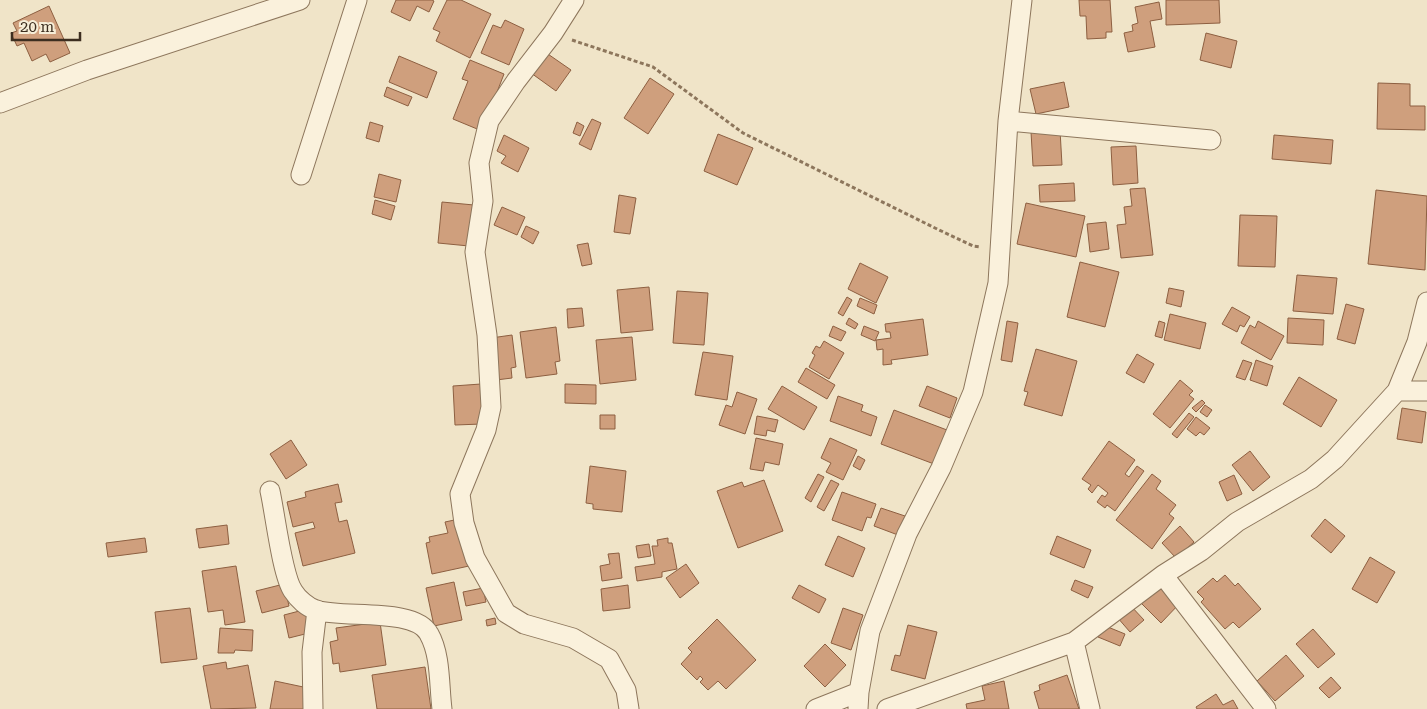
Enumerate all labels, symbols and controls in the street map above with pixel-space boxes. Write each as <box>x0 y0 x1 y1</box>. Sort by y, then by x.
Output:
scale bar <box>12 10 80 42</box>
text: 20 m <box>20 18 55 36</box>

